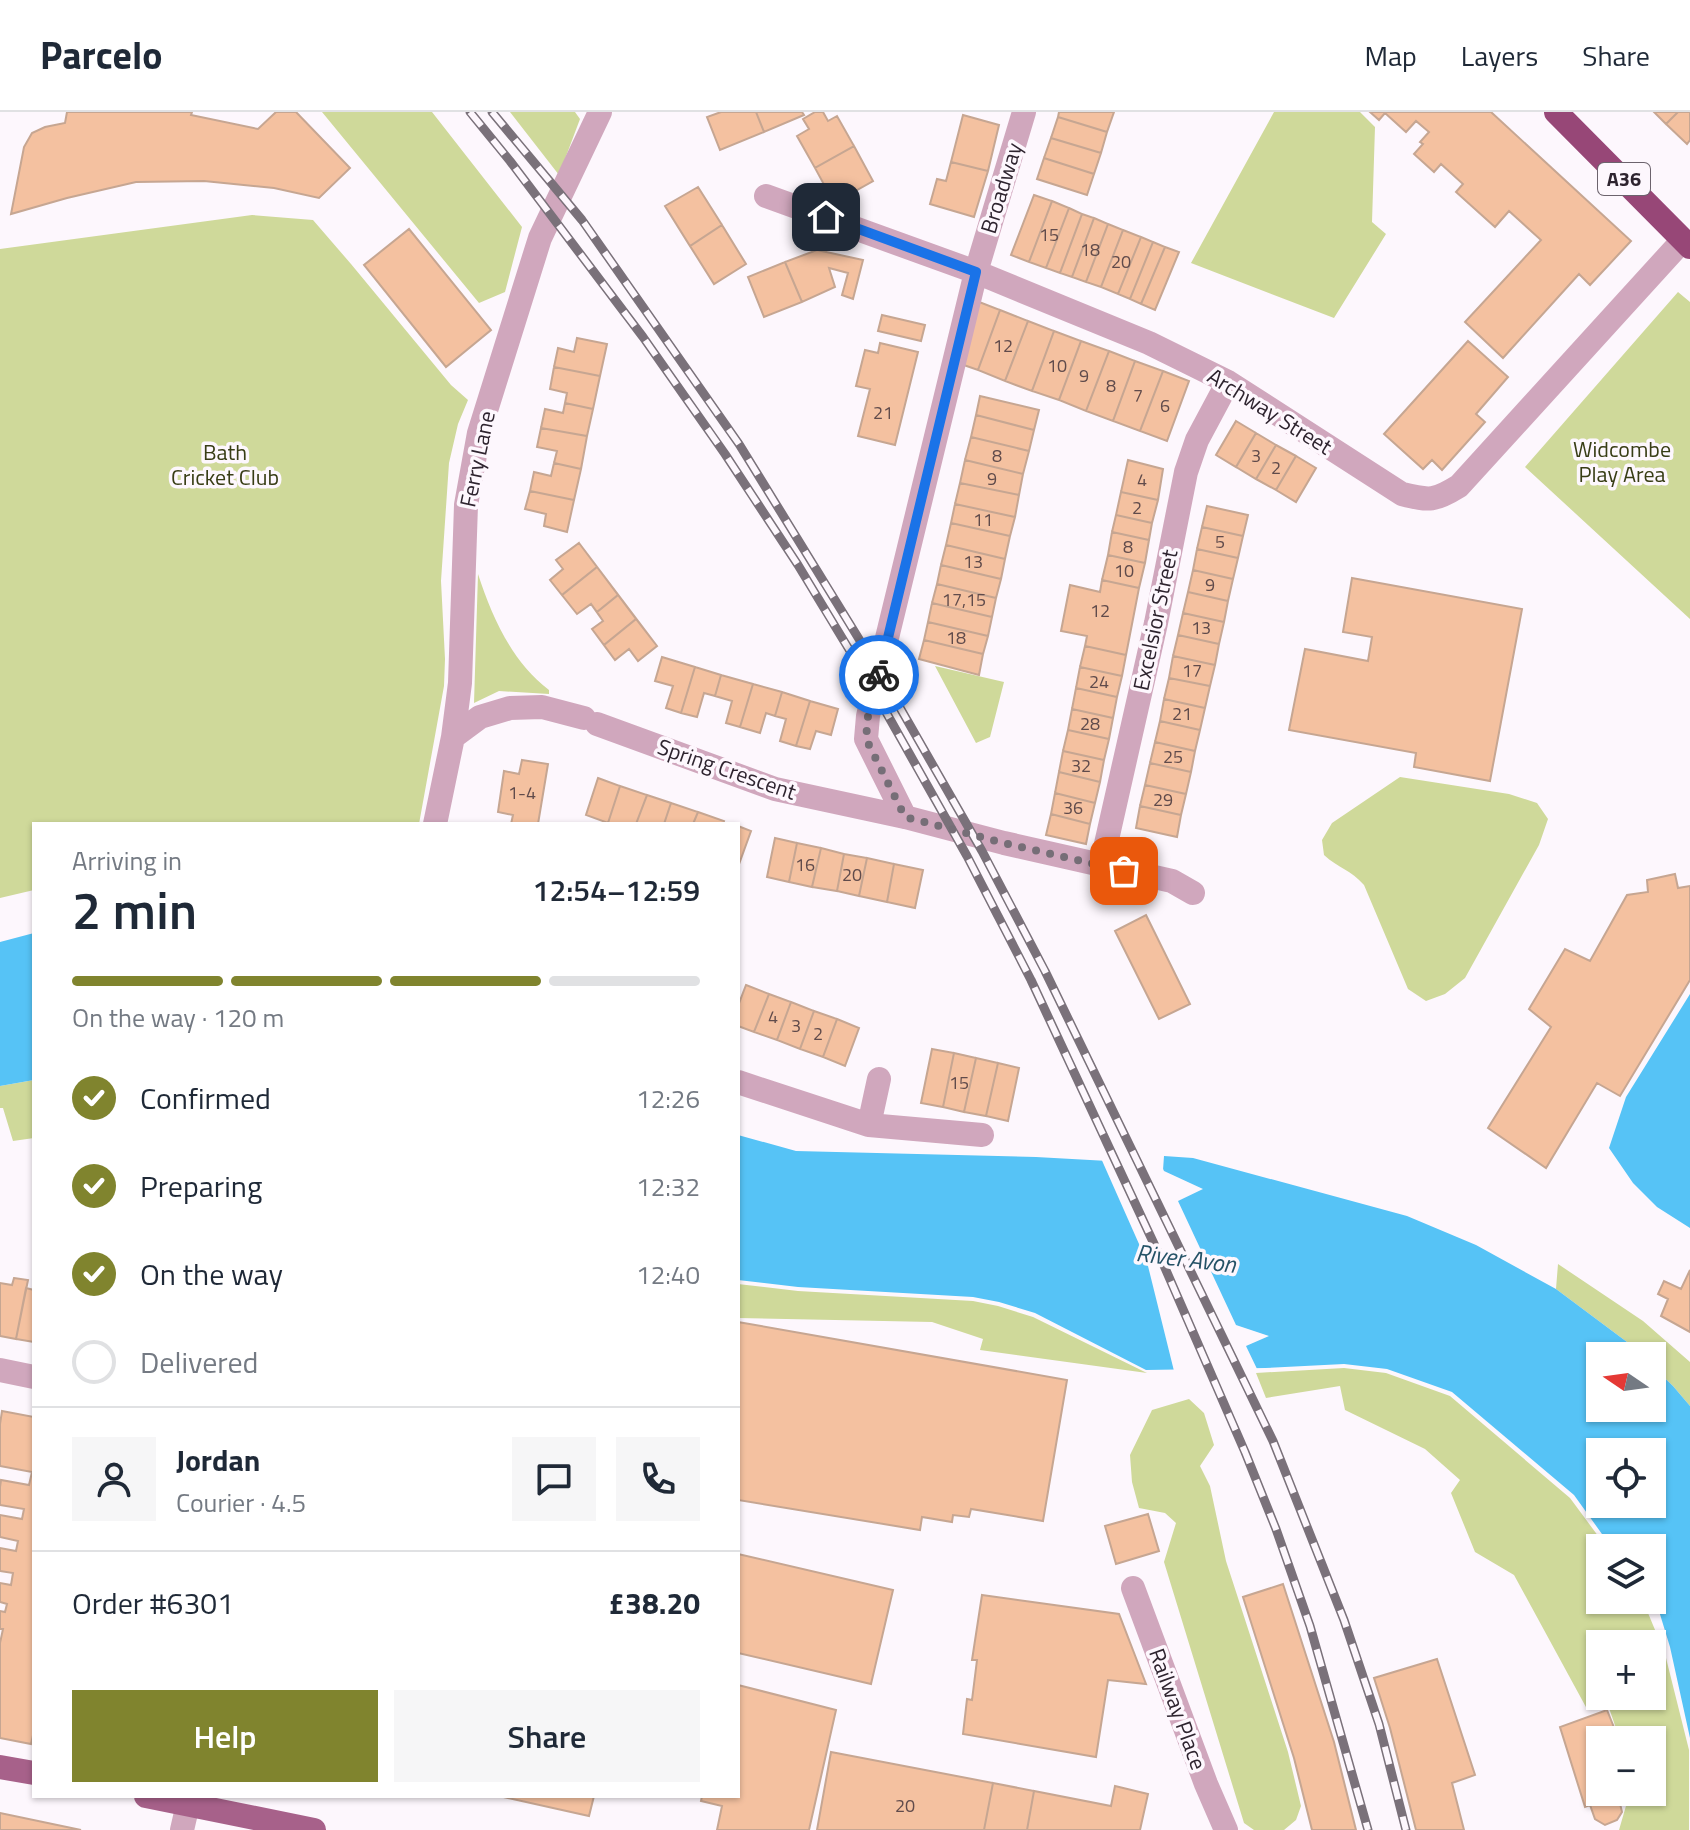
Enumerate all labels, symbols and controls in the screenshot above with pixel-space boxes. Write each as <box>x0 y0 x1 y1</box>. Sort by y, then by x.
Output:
text: Parcelo <box>40 26 162 84</box>
text: Map <box>1364 34 1417 77</box>
text: Layers <box>1461 34 1538 77</box>
text: Share <box>1582 34 1650 77</box>
street label: Broadway <box>971 138 1031 238</box>
road number: A36 <box>1598 163 1650 195</box>
pin <box>792 183 860 251</box>
icon: home <box>804 195 848 239</box>
house number: 15 <box>1039 221 1059 248</box>
house number: 18 <box>1080 236 1100 263</box>
house number: 20 <box>1111 248 1131 275</box>
house number: 12 <box>993 332 1013 359</box>
house number: 10 <box>1047 352 1067 379</box>
street label: Archway Street <box>1201 359 1339 463</box>
house number: 9 <box>1079 362 1089 389</box>
house number: 8 <box>1106 372 1116 399</box>
house number: 7 <box>1133 382 1143 409</box>
house number: 6 <box>1160 392 1170 419</box>
house number: 21 <box>873 399 893 426</box>
street label: Ferry Lane <box>450 408 504 510</box>
park label: Widcombe Play Area <box>1573 432 1671 491</box>
park label: Bath Cricket Club <box>171 435 279 494</box>
house number: 8 <box>992 442 1002 469</box>
house number: 3 <box>1251 442 1261 469</box>
house number: 2 <box>1271 454 1281 481</box>
house number: 9 <box>987 465 997 492</box>
house number: 4 <box>1137 466 1147 493</box>
house number: 2 <box>1132 494 1142 521</box>
house number: 11 <box>973 506 993 533</box>
house number: 5 <box>1215 528 1225 555</box>
house number: 8 <box>1123 533 1133 560</box>
street label: Excelsior Street <box>1123 546 1187 694</box>
house number: 13 <box>963 548 983 575</box>
house number: 10 <box>1114 557 1134 584</box>
house number: 9 <box>1205 571 1215 598</box>
house number: 17,15 <box>942 586 986 613</box>
house number: 12 <box>1090 597 1110 624</box>
house number: 13 <box>1191 614 1211 641</box>
house number: 18 <box>946 624 966 651</box>
courier <box>839 635 919 715</box>
icon: bike <box>857 653 901 697</box>
house number: 17 <box>1182 657 1202 684</box>
house number: 24 <box>1089 668 1109 695</box>
house number: 21 <box>1172 700 1192 727</box>
house number: 28 <box>1080 710 1100 737</box>
street label: Spring Crescent <box>653 729 801 809</box>
house number: 25 <box>1163 743 1183 770</box>
house number: 32 <box>1071 752 1091 779</box>
house number: 1-4 <box>508 779 536 806</box>
house number: 29 <box>1153 786 1173 813</box>
house number: 36 <box>1063 794 1083 821</box>
pin <box>1090 837 1158 905</box>
text: Arriving in <box>72 841 182 880</box>
icon: bag <box>1102 849 1146 893</box>
house number: 16 <box>795 851 815 878</box>
house number: 20 <box>842 861 862 888</box>
text: 12:54–12:59 <box>533 867 700 913</box>
text: 2 min <box>72 870 197 949</box>
text: On the way · 120 m <box>72 998 284 1037</box>
house number: 4 <box>768 1003 778 1030</box>
house number: 3 <box>791 1012 801 1039</box>
house number: 2 <box>813 1020 823 1047</box>
house number: 15 <box>949 1069 969 1096</box>
text: Confirmed <box>140 1075 271 1121</box>
icon: check <box>72 1076 116 1120</box>
text: 12:26 <box>636 1079 700 1118</box>
text: Preparing <box>140 1163 262 1209</box>
icon: check <box>72 1164 116 1208</box>
text: 12:32 <box>636 1167 700 1206</box>
water label: River Avon <box>1134 1234 1239 1282</box>
text: On the way <box>140 1251 283 1297</box>
icon: check <box>72 1252 116 1296</box>
text: 12:40 <box>636 1255 700 1294</box>
text: Delivered <box>140 1339 258 1385</box>
north arrow <box>1586 1342 1666 1422</box>
map controls <box>1586 1342 1666 1806</box>
button: person <box>72 1437 156 1521</box>
text: Jordan <box>176 1437 260 1483</box>
button: chat <box>512 1437 596 1521</box>
button: phone <box>616 1437 700 1521</box>
button: locate <box>1586 1438 1666 1518</box>
text: Courier · 4.5 <box>176 1483 306 1522</box>
button: layers <box>1586 1534 1666 1614</box>
text: Order #6301 <box>72 1580 234 1626</box>
text: £38.20 <box>608 1580 700 1626</box>
button: + <box>1586 1630 1666 1710</box>
street label: Railway Place <box>1140 1643 1216 1775</box>
button: Help <box>72 1690 378 1782</box>
button: Share <box>394 1690 700 1782</box>
button: − <box>1586 1726 1666 1806</box>
house number: 20 <box>895 1792 915 1819</box>

